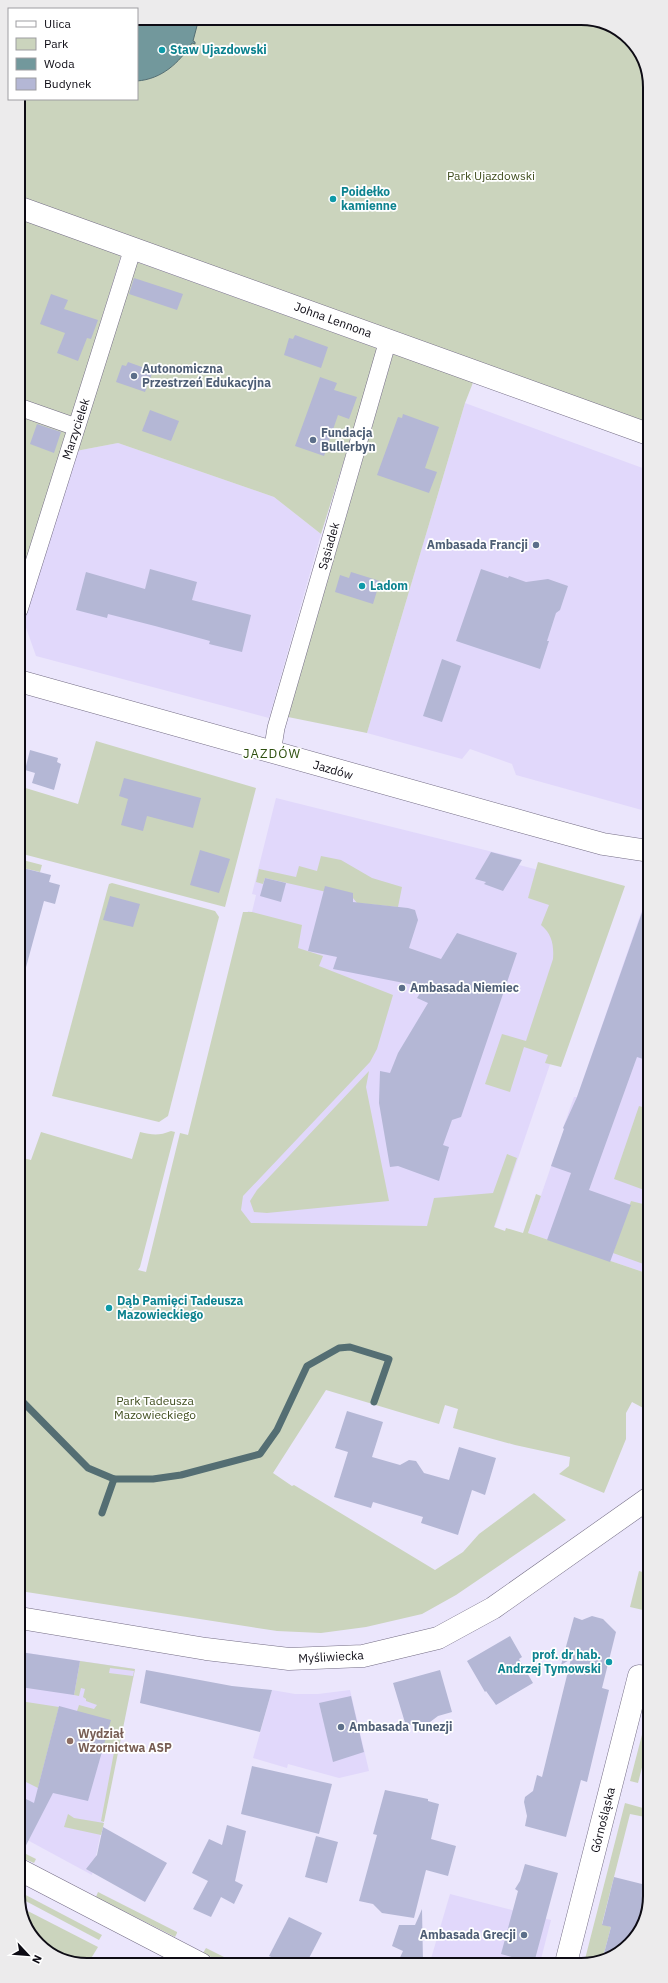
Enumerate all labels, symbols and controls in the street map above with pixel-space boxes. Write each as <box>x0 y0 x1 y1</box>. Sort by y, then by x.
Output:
legend <box>8 8 138 100</box>
text: Ulica <box>44 16 71 31</box>
text: Park <box>44 36 69 51</box>
place label: Staw Ujazdowski <box>170 42 267 57</box>
marker: Staw Ujazdowski <box>157 45 167 55</box>
text: Woda <box>44 56 75 71</box>
text: Budynek <box>44 76 92 91</box>
park label: Park Ujazdowski <box>447 168 535 183</box>
place label: Poidełko kamienne <box>341 184 397 213</box>
marker: Poidełko kamienne <box>328 194 338 204</box>
street label: Johna Lennona <box>292 298 375 341</box>
place label: Autonomiczna Przestrzeń Edukacyjna <box>142 361 271 390</box>
marker: Autonomiczna Przestrzeń Edukacyjna <box>129 371 139 381</box>
street label: Marzycielek <box>59 396 93 462</box>
place label: Fundacja Bullerbyn <box>321 425 376 454</box>
marker: Fundacja Bullerbyn <box>308 435 318 445</box>
street label: Sąsiadek <box>315 520 343 571</box>
place label: Ambasada Francji <box>427 537 528 552</box>
marker: Ambasada Francji <box>531 540 541 550</box>
place label: Ladom <box>370 578 408 593</box>
marker: Ladom <box>357 581 367 591</box>
district label: JAZDÓW <box>243 745 301 762</box>
street label: Jazdów <box>311 757 355 782</box>
place label: Ambasada Niemiec <box>410 980 519 995</box>
marker: Ambasada Niemiec <box>397 983 407 993</box>
place label: Dąb Pamięci Tadeusza Mazowieckiego <box>117 1293 244 1322</box>
marker: Dąb Pamięci Tadeusza Mazowieckiego <box>104 1303 114 1313</box>
park label: Park Tadeusza Mazowieckiego <box>114 1393 196 1422</box>
street label: Myśliwiecka <box>298 1647 365 1666</box>
place label: prof. dr hab. Andrzej Tymowski <box>498 1647 601 1676</box>
marker: prof. dr hab. Andrzej Tymowski <box>604 1657 614 1667</box>
place label: Ambasada Tunezji <box>349 1719 452 1734</box>
marker: Ambasada Tunezji <box>336 1722 346 1732</box>
place label: Wydział Wzornictwa ASP <box>78 1726 172 1755</box>
marker: Wydział Wzornictwa ASP <box>65 1736 75 1746</box>
street label: Górnośląska <box>587 1785 618 1854</box>
place label: Ambasada Grecji <box>420 1927 516 1942</box>
marker: Ambasada Grecji <box>519 1930 529 1940</box>
north arrow <box>8 1935 48 1975</box>
text: N <box>29 1953 45 1966</box>

